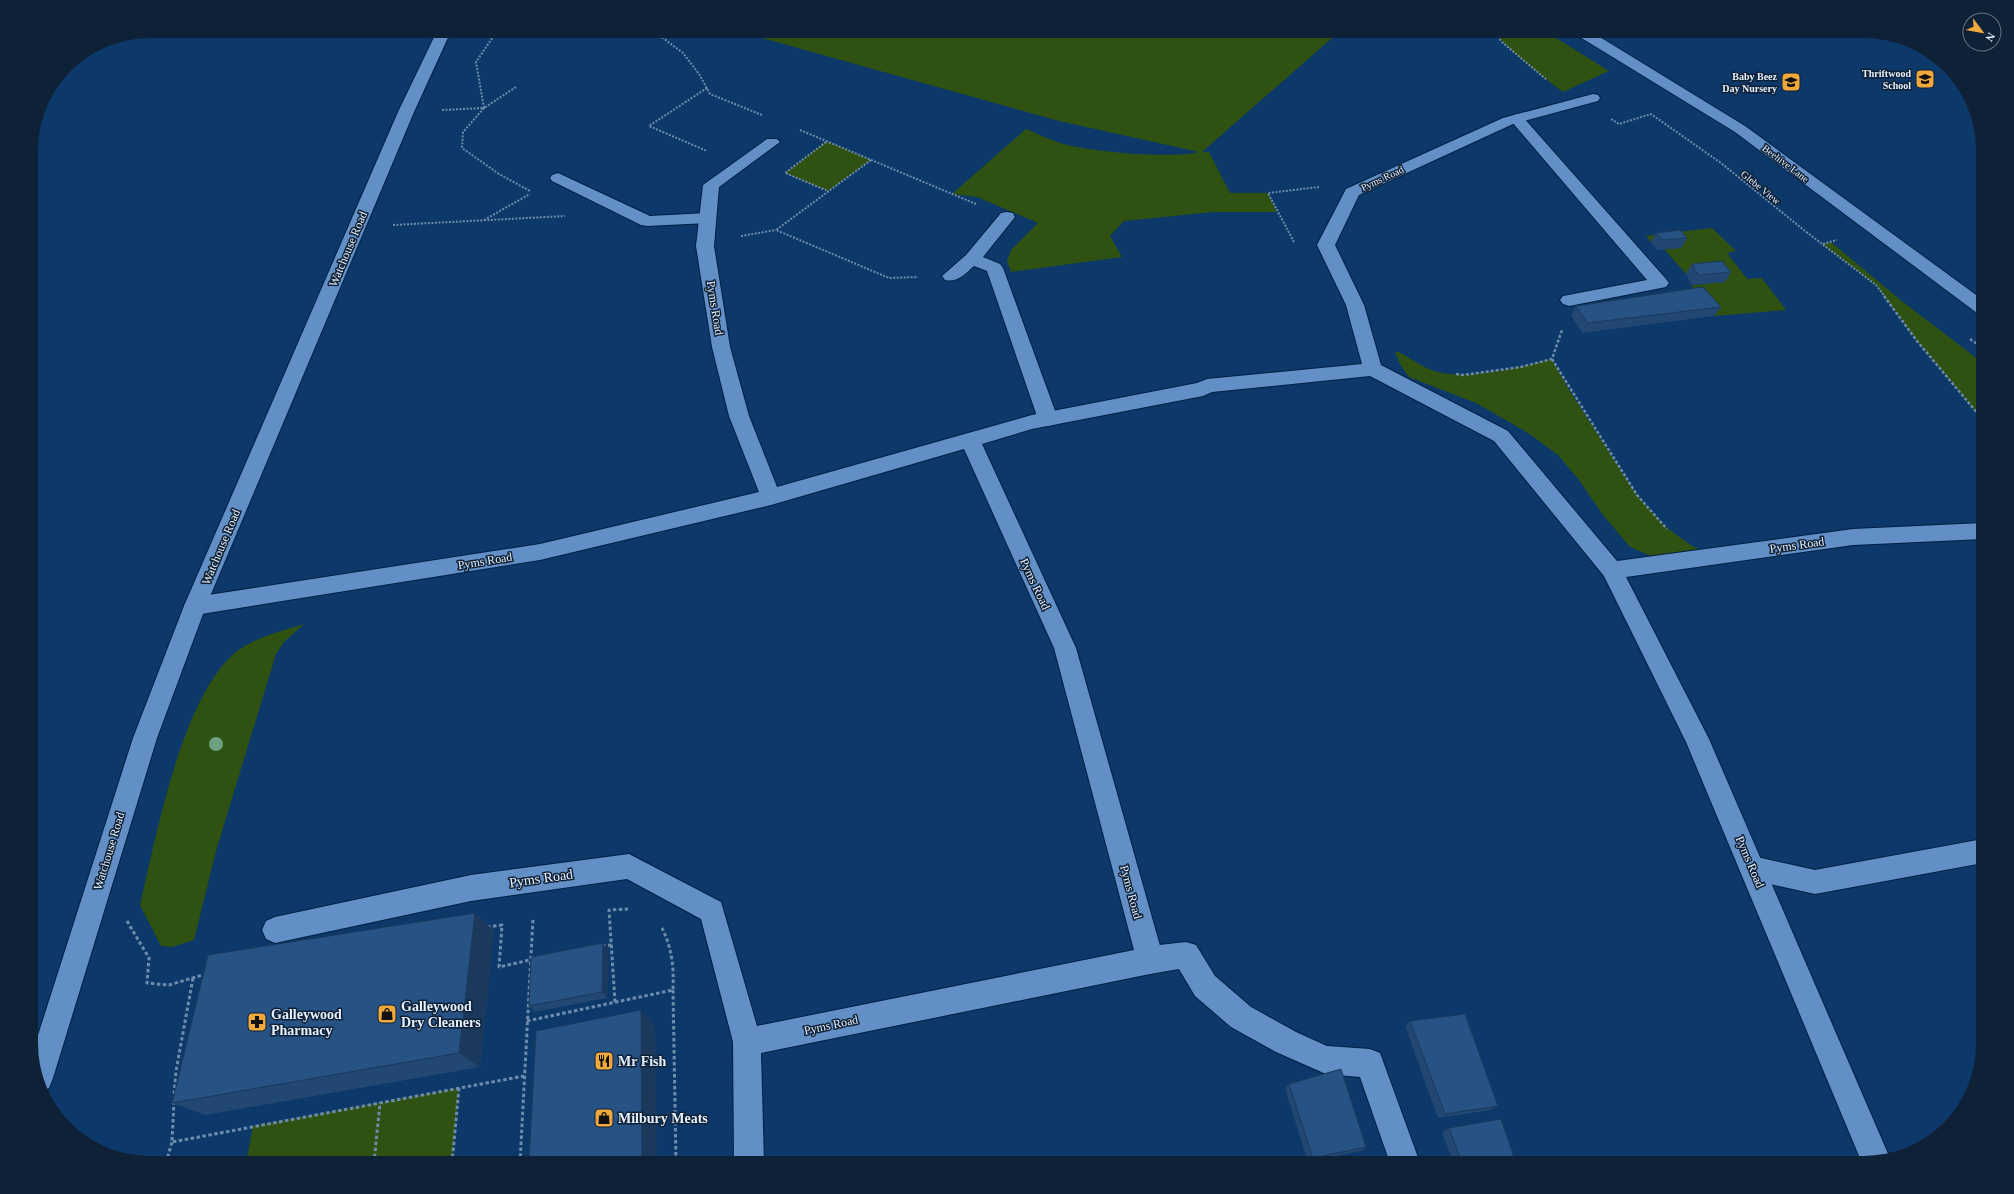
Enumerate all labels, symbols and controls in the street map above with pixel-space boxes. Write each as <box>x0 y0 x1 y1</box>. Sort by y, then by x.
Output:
north arrow <box>1962 12 2002 52</box>
text: N <box>1983 31 1998 44</box>
place label: Thriftwood School <box>1862 68 1911 91</box>
school or university icon: Thriftwood School <box>1914 68 1936 90</box>
place label: Baby Beez Day Nursery <box>1722 71 1778 94</box>
school or university icon: Baby Beez Day Nursery <box>1780 71 1802 93</box>
street label: Beehive Lane <box>1760 142 1812 185</box>
street label: Pyms Road <box>1359 164 1405 193</box>
street label: Glebe View <box>1739 168 1783 207</box>
street label: Watchouse Road <box>326 209 370 289</box>
street label: Pyms Road <box>704 280 726 336</box>
street label: Watchouse Road <box>199 507 243 587</box>
street label: Pyms Road <box>1769 534 1825 556</box>
street label: Pyms Road <box>457 550 513 572</box>
street label: Pyms Road <box>1017 556 1053 612</box>
street label: Watchouse Road <box>91 810 127 892</box>
street label: Pyms Road <box>1733 834 1767 890</box>
street label: Pyms Road <box>1117 864 1145 920</box>
street label: Pyms Road <box>508 867 574 890</box>
place label: Galleywood Dry Cleaners <box>401 999 481 1030</box>
shop icon: Galleywood Dry Cleaners <box>376 1003 398 1025</box>
place label: Galleywood Pharmacy <box>271 1007 342 1038</box>
pharmacy icon: Galleywood Pharmacy <box>246 1011 268 1033</box>
street label: Pyms Road <box>803 1012 859 1038</box>
restaurant icon: Mr Fish <box>593 1050 615 1072</box>
place label: Mr Fish <box>618 1054 667 1069</box>
shop icon: Milbury Meats <box>593 1107 615 1129</box>
place label: Milbury Meats <box>618 1111 708 1126</box>

